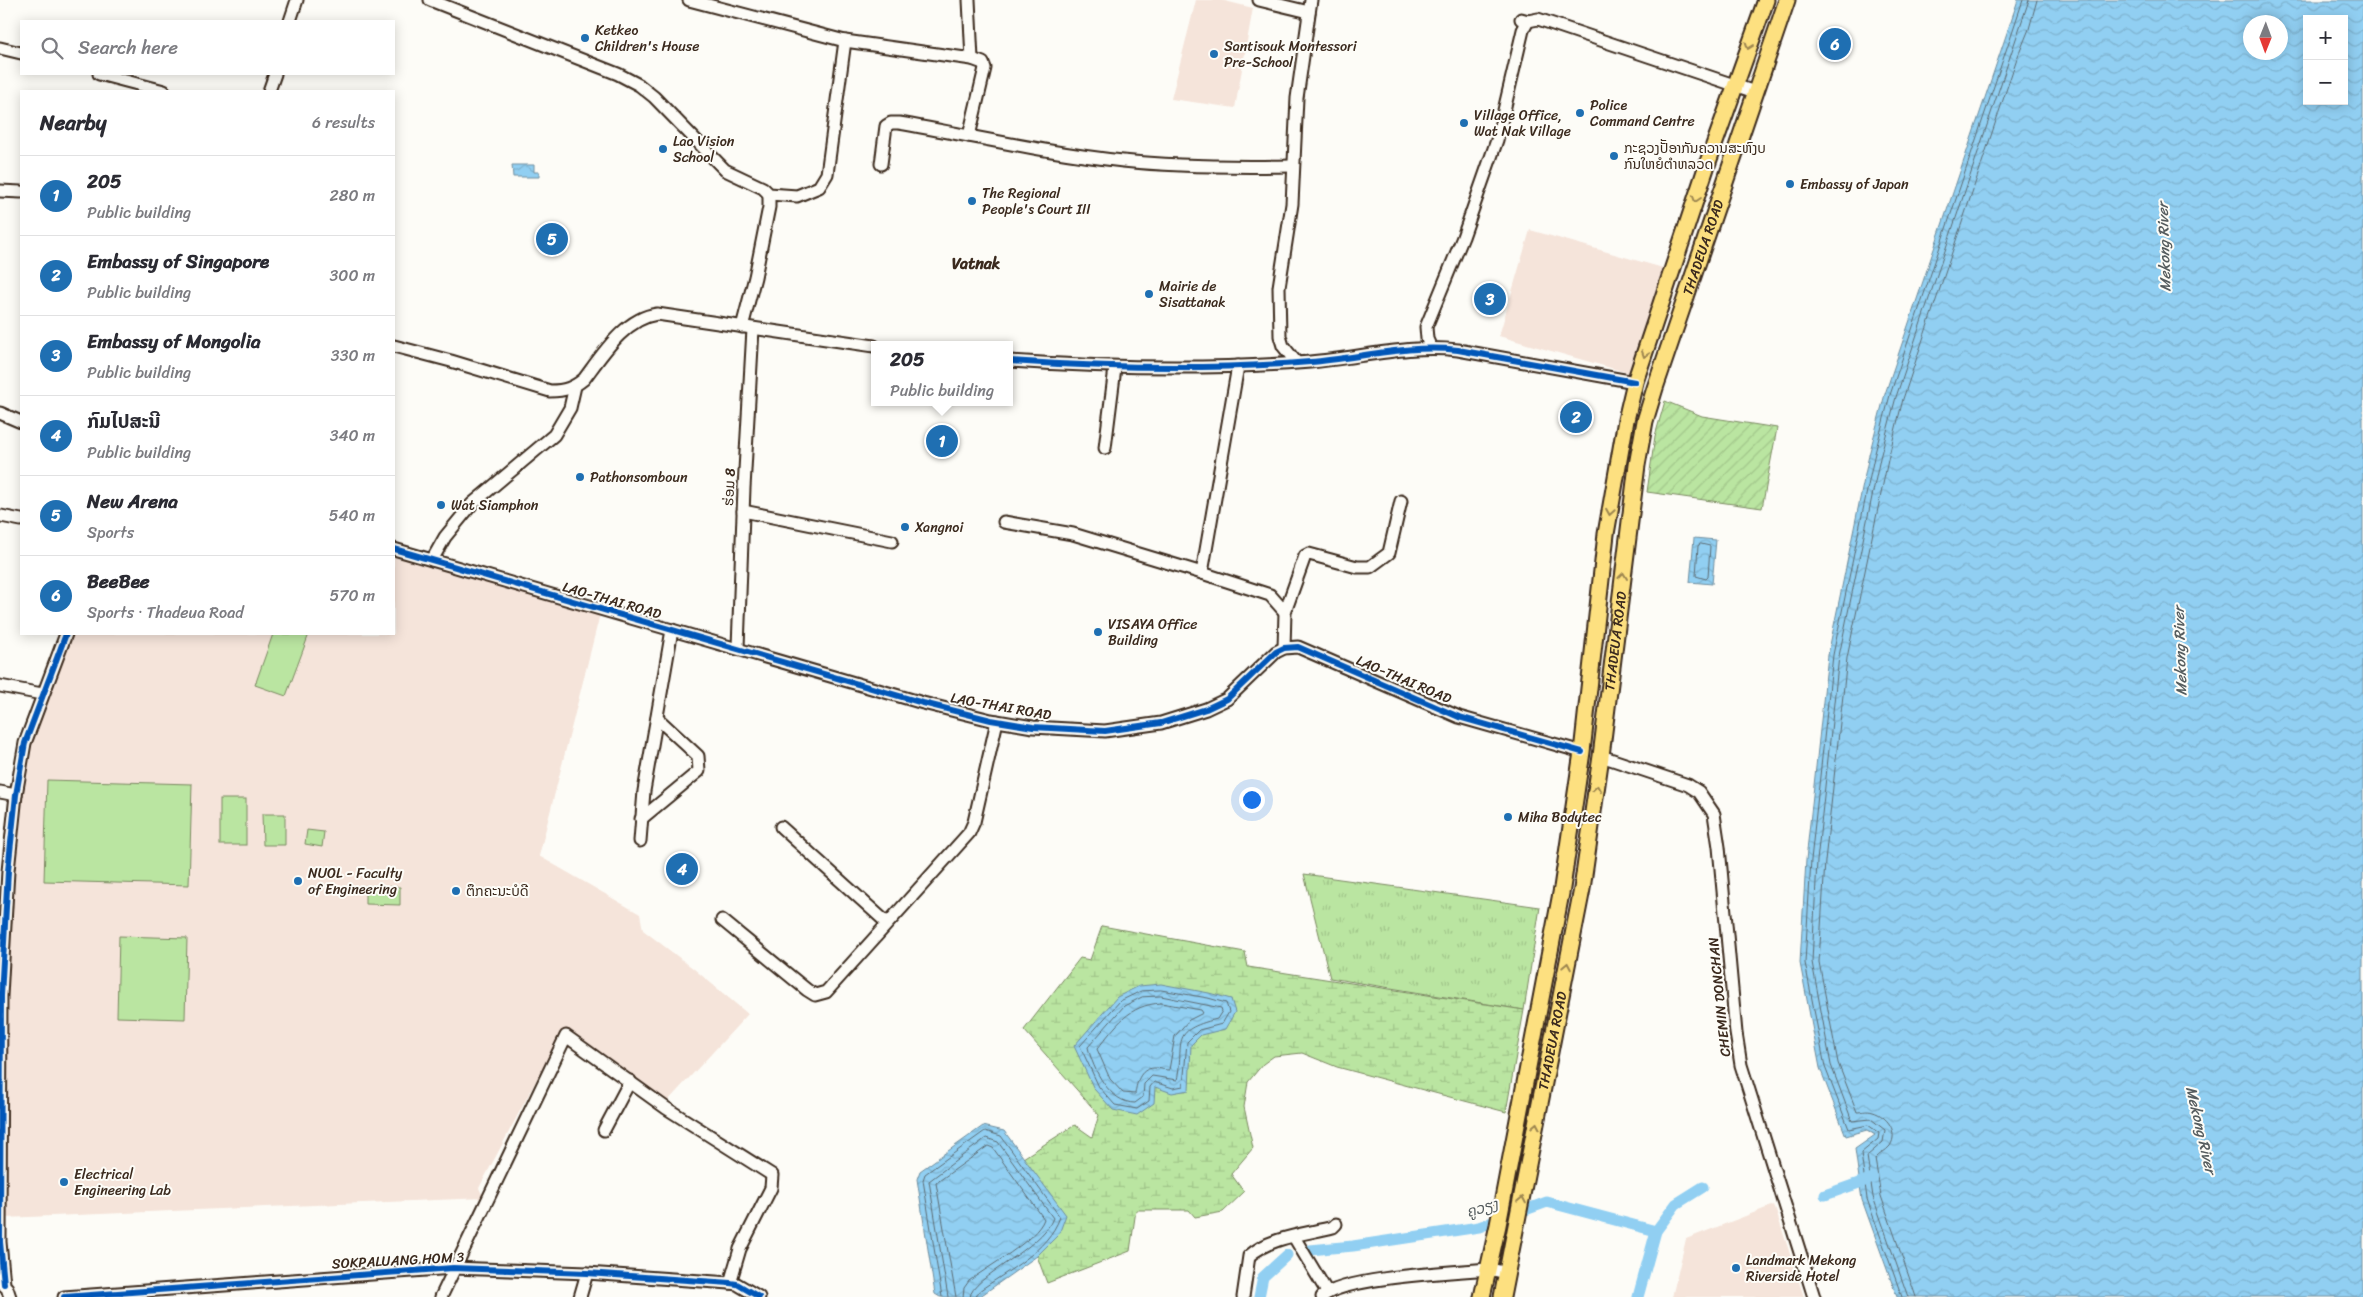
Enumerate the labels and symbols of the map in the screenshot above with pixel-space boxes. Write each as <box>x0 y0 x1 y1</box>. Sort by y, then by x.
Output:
north arrow <box>2243 15 2288 60</box>
place label: Ketkeo Children's House <box>595 18 699 59</box>
pin: 6 <box>1819 25 1851 63</box>
marker: Ketkeo Children's House <box>579 32 591 44</box>
place label: Santisouk Montessori Pre-School <box>1224 34 1358 75</box>
one-way arrow <box>1745 41 1755 50</box>
marker: Santisouk Montessori Pre-School <box>1208 48 1220 60</box>
place label: Police Command Centre <box>1590 93 1695 134</box>
place label: Village Office, Wat Nak Village <box>1474 103 1571 144</box>
marker: Police Command Centre <box>1574 107 1586 119</box>
marker: Village Office, Wat Nak Village <box>1458 117 1470 129</box>
place label: Lao Vision School <box>673 129 735 170</box>
place label: ກະຊວງປັັອາກັນຄວານສະຫົງບ ກົນໃຫຍໍຕຳຫລວດ <box>1624 136 1766 177</box>
marker: Lao Vision School <box>657 143 669 155</box>
marker: ກະຊວງປັັອາກັນຄວານສະຫົງບ ກົນໃຫຍໍຕຳຫລວດ <box>1608 150 1620 162</box>
place label: Embassy of Japan <box>1800 172 1909 197</box>
marker: Embassy of Japan <box>1784 178 1796 190</box>
place label: The Regional People's Court III <box>982 181 1091 222</box>
marker: The Regional People's Court III <box>966 195 978 207</box>
one-way arrow <box>1692 195 1702 203</box>
street label: THADEUA ROAD <box>1675 196 1731 299</box>
water label: Mekong River <box>2149 199 2179 292</box>
pin: 5 <box>536 220 568 258</box>
district label: Vatnak <box>952 249 1001 278</box>
place label: Mairie de Sisattanak <box>1159 274 1226 315</box>
pin: 3 <box>1474 280 1506 318</box>
marker: Mairie de Sisattanak <box>1143 288 1155 300</box>
one-way arrow <box>1641 349 1651 357</box>
pin: 2 <box>1560 398 1592 436</box>
pin: 1 <box>926 422 958 460</box>
place label: Pathonsomboun <box>590 465 688 490</box>
street label: ຮ່ອມ 8 <box>716 467 743 507</box>
marker: Pathonsomboun <box>574 471 586 483</box>
place label: Wat Siamphon <box>451 493 539 518</box>
marker: Wat Siamphon <box>435 499 447 511</box>
one-way arrow <box>1605 508 1615 516</box>
place label: Xangnoi <box>914 515 964 540</box>
marker: Xangnoi <box>899 521 911 533</box>
one-way arrow <box>1617 571 1628 579</box>
street label: LAO-THAI ROAD <box>559 574 665 627</box>
street label: THADEUA ROAD <box>1597 589 1634 692</box>
water label: Mekong River <box>2165 603 2195 696</box>
place label: VISAYA Office Building <box>1108 612 1197 653</box>
marker: VISAYA Office Building <box>1092 626 1104 638</box>
street label: LAO-THAI ROAD <box>1352 648 1456 711</box>
street label: LAO-THAI ROAD <box>949 685 1054 728</box>
one-way arrow <box>1591 785 1601 793</box>
your location <box>1239 787 1265 813</box>
place label: Miha Bodytec <box>1518 805 1602 830</box>
marker: Miha Bodytec <box>1502 811 1514 823</box>
pin: 4 <box>666 850 698 888</box>
place label: NUOL - Faculty of Engineering <box>308 861 403 902</box>
marker: NUOL - Faculty of Engineering <box>292 875 304 887</box>
place label: ຕຶກຄະນະບໍດີ <box>466 879 529 904</box>
marker: ຕຶກຄະນະບໍດີ <box>450 885 462 897</box>
street label: CHEMIN DONCHAN <box>1701 936 1738 1058</box>
one-way arrow <box>1562 962 1572 971</box>
street label: THADEUA ROAD <box>1531 989 1575 1092</box>
water label: Mekong River <box>2178 1084 2224 1179</box>
one-way arrow <box>1530 1121 1541 1130</box>
place label: Electrical Engineering Lab <box>74 1162 171 1203</box>
marker: Electrical Engineering Lab <box>58 1176 70 1188</box>
water label: ຄູວຽງ <box>1463 1191 1502 1225</box>
one-way arrow <box>1516 1196 1526 1205</box>
street label: SOKPALUANG HOM 3 <box>331 1245 465 1276</box>
place label: Landmark Mekong Riverside Hotel <box>1746 1248 1856 1289</box>
marker: Landmark Mekong Riverside Hotel <box>1730 1262 1742 1274</box>

